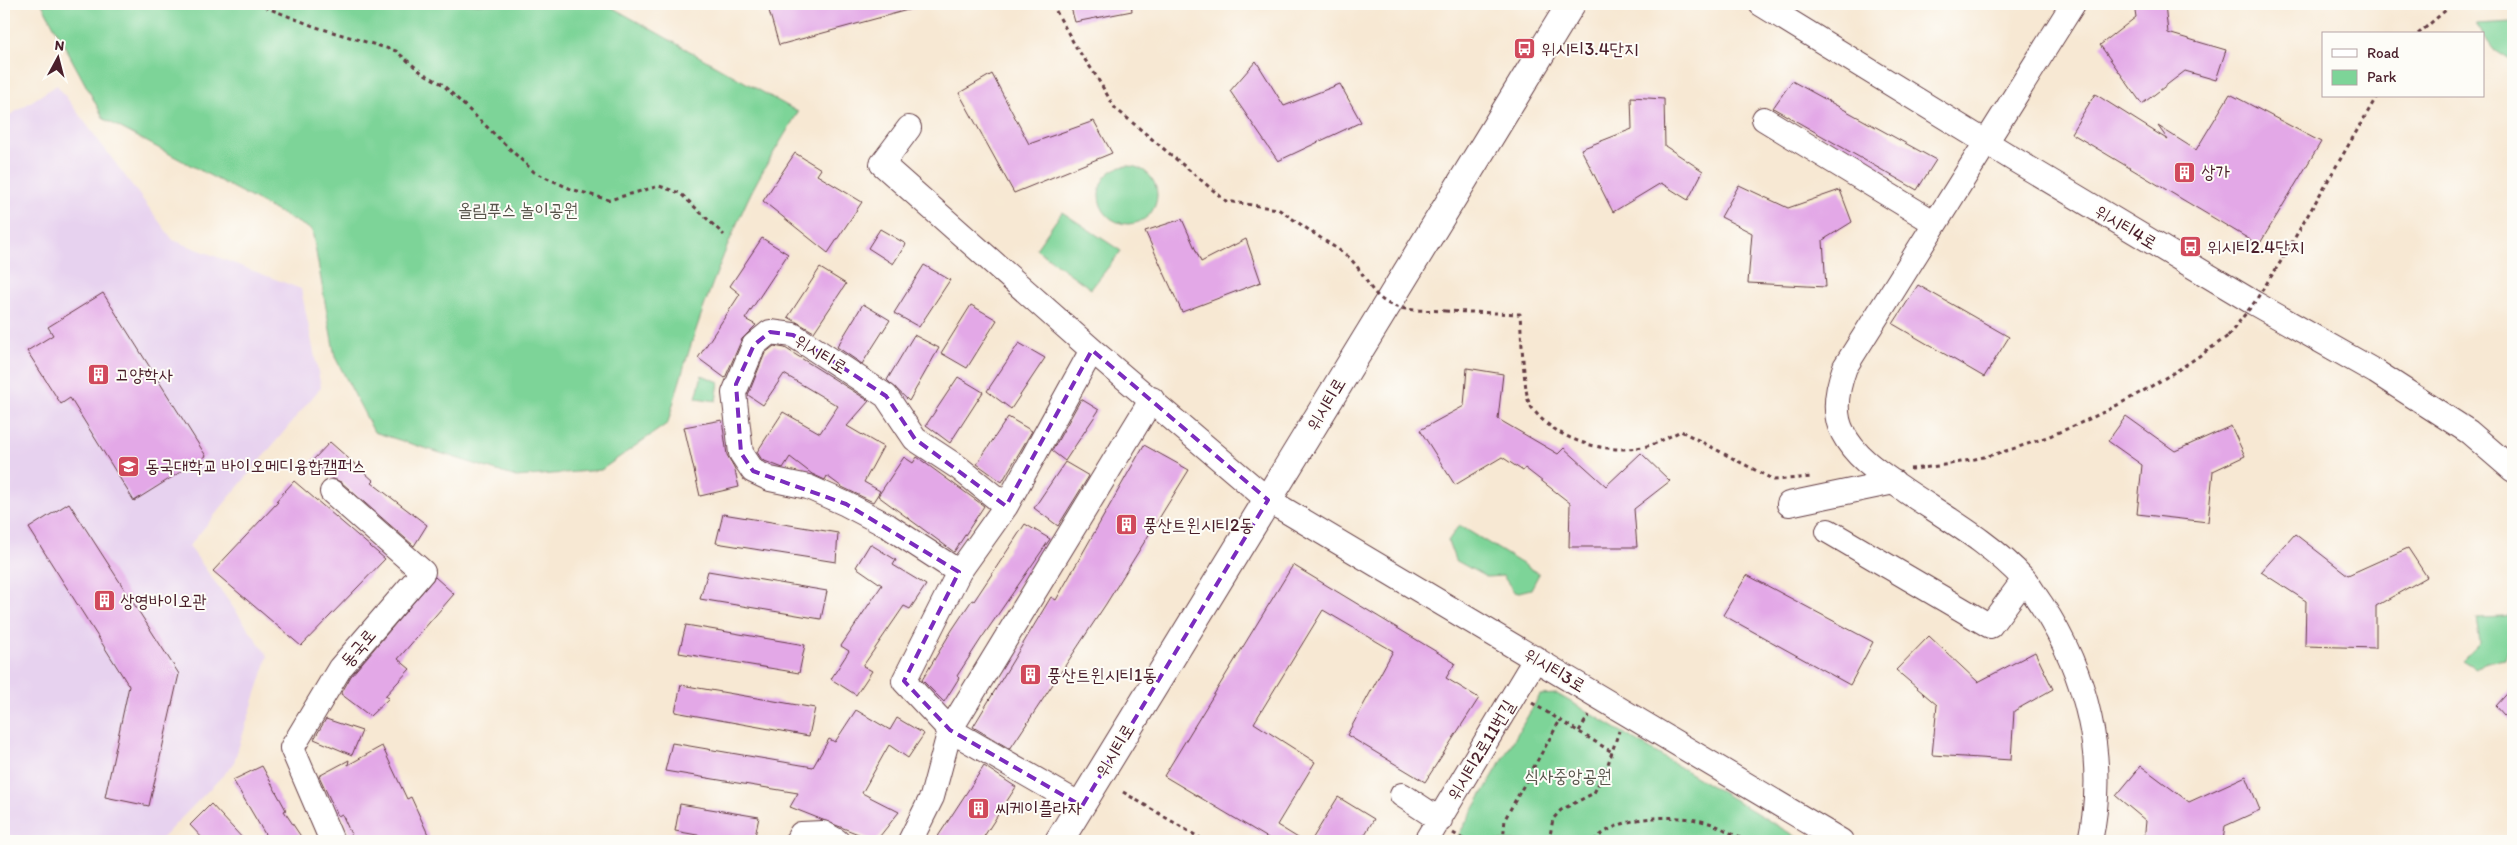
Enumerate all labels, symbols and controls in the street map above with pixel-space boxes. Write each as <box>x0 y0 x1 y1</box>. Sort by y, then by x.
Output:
north arrow <box>32 32 82 82</box>
legend <box>2322 32 2484 98</box>
text: N <box>54 37 65 55</box>
bus stop icon: 위시티3.4단지 <box>1513 37 1537 61</box>
place label: 위시티3.4단지 <box>1541 38 1638 60</box>
text: Road <box>2367 44 2400 62</box>
text: Park <box>2367 68 2397 86</box>
building icon: 상가 <box>2173 160 2197 184</box>
place label: 상가 <box>2201 161 2230 183</box>
park label: 올림푸스 놀이공원 <box>458 199 578 221</box>
street label: 위시티4로 <box>2091 200 2161 254</box>
bus stop icon: 위시티2.4단지 <box>2179 235 2203 259</box>
place label: 위시티2.4단지 <box>2207 236 2304 258</box>
street label: 위시티로 <box>791 329 851 379</box>
building icon: 고양학사 <box>87 363 111 387</box>
place label: 고양학사 <box>115 364 173 386</box>
street label: 위시티로 <box>1302 374 1350 434</box>
school or university icon: 동국대학교 바이오메디융합캠퍼스 <box>117 454 141 478</box>
place label: 동국대학교 바이오메디융합캠퍼스 <box>145 455 366 477</box>
building icon: 풍산트윈시티2동 <box>1115 513 1139 537</box>
place label: 풍산트윈시티2동 <box>1143 514 1254 536</box>
building icon: 상영바이오관 <box>92 589 116 613</box>
place label: 상영바이오관 <box>120 590 207 612</box>
street label: 동국로 <box>336 624 380 672</box>
street label: 위시티3로 <box>1520 643 1590 697</box>
building icon: 풍산트윈시티1동 <box>1019 663 1043 687</box>
place label: 풍산트윈시티1동 <box>1047 664 1157 686</box>
street label: 위시티2로11번길 <box>1442 695 1520 804</box>
street label: 위시티로 <box>1091 720 1139 780</box>
park label: 식사중앙공원 <box>1525 765 1611 787</box>
building icon: 씨케이플라자 <box>967 796 991 820</box>
place label: 씨케이플라자 <box>995 797 1082 819</box>

